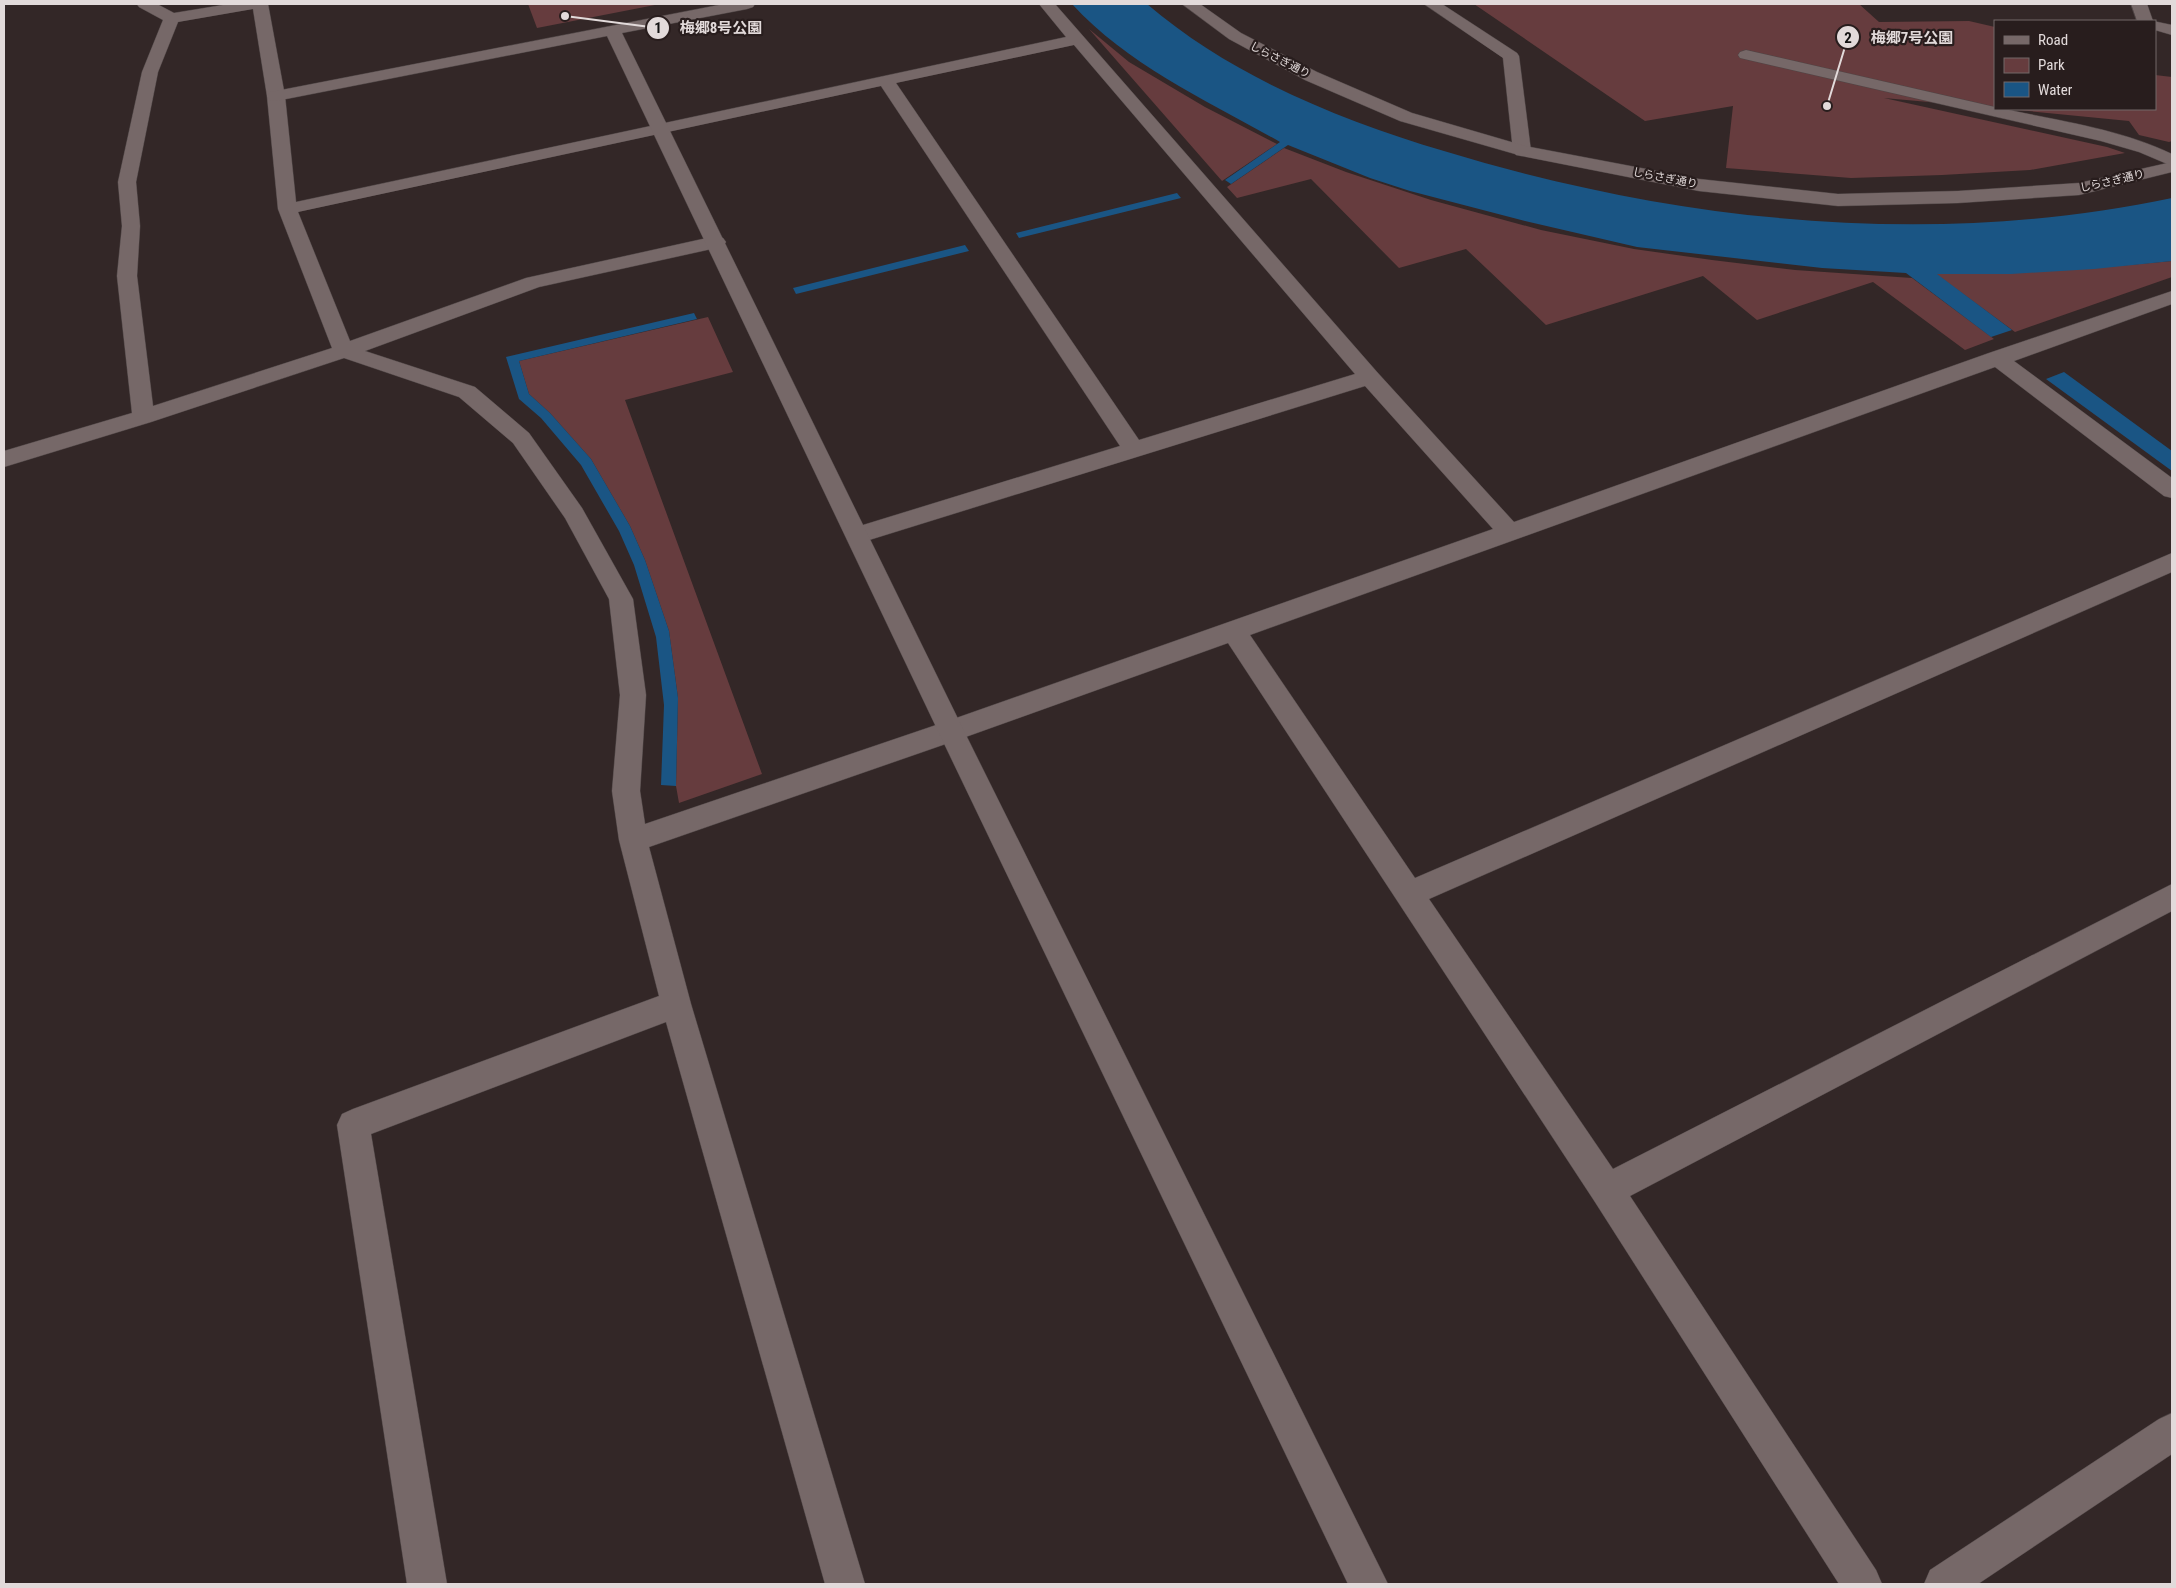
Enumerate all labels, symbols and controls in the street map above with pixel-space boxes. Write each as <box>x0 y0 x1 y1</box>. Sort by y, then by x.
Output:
callout: 梅郷8号公園 <box>645 13 773 43</box>
text: 1 <box>654 19 662 37</box>
text: 梅郷8号公園 <box>680 19 762 37</box>
legend <box>1994 20 2156 110</box>
callout: 梅郷7号公園 <box>1835 22 1963 52</box>
text: 2 <box>1844 29 1852 47</box>
text: 梅郷7号公園 <box>1871 29 1953 47</box>
text: Road <box>2038 31 2068 49</box>
street label: しらさぎ通り <box>1248 39 1312 81</box>
text: Park <box>2038 56 2065 74</box>
text: Water <box>2038 81 2073 99</box>
street label: しらさぎ通り <box>1631 165 1699 191</box>
street label: しらさぎ通り <box>2078 167 2146 195</box>

